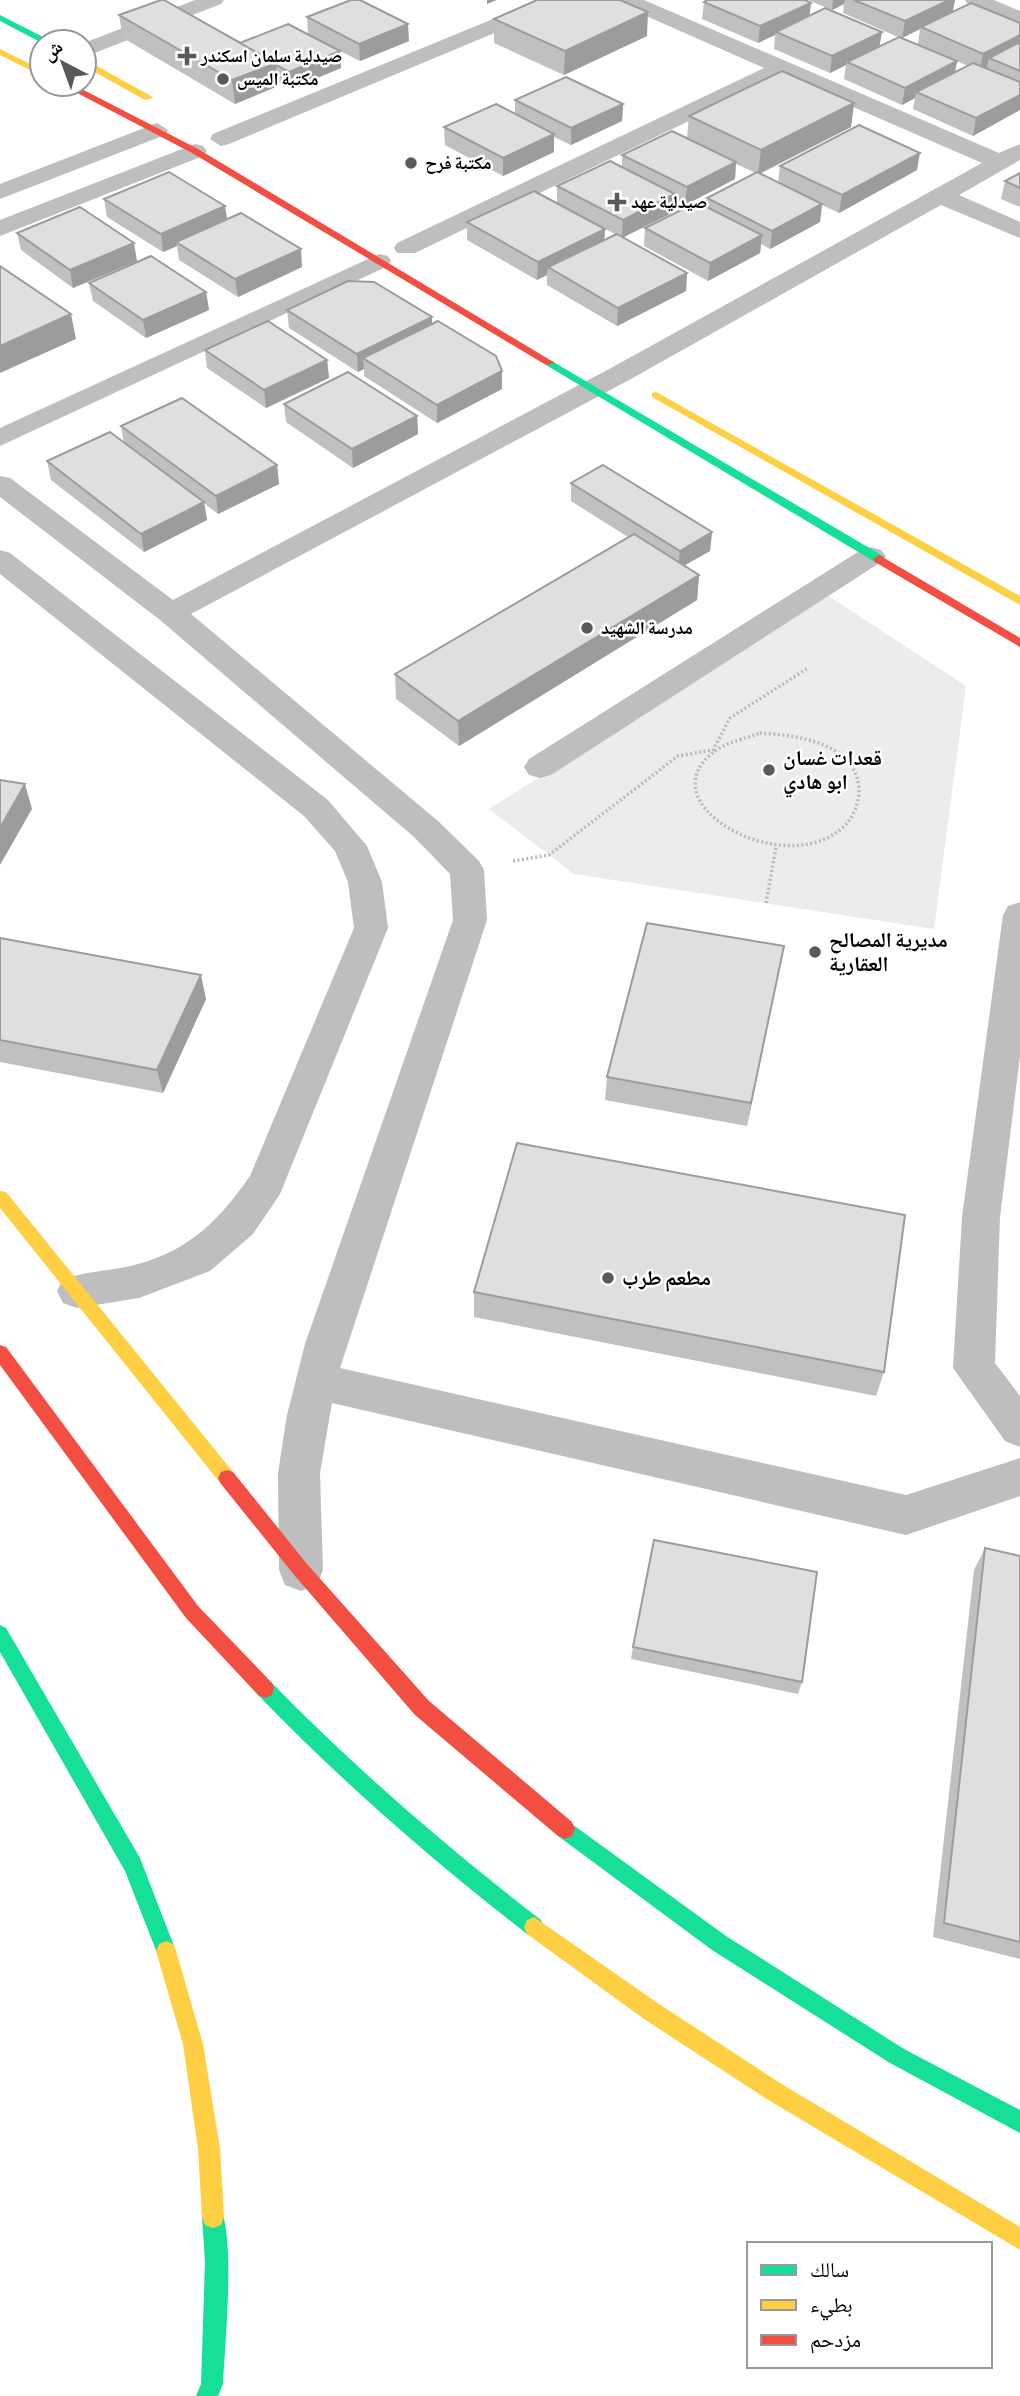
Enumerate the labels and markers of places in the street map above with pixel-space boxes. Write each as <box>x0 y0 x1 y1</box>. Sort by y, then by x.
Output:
place label: صيدلية سلمان اسكندر <box>200 46 342 67</box>
marker: صيدلية سلمان اسكندر <box>179 48 195 64</box>
place label: مكتبة الميس <box>237 69 319 90</box>
marker: مكتبة الميس <box>215 71 231 87</box>
place label: مكتبة فرح <box>425 153 491 174</box>
marker: مكتبة فرح <box>403 155 419 171</box>
place label: صيدلية عهد <box>631 192 707 213</box>
marker: صيدلية عهد <box>609 194 625 210</box>
place label: مدرسة الشهيد <box>601 618 693 639</box>
marker: مدرسة الشهيد <box>579 620 595 636</box>
place label: قعدات غسان ابو هادي <box>783 746 882 798</box>
marker: قعدات غسان ابو هادي <box>761 762 777 778</box>
place label: مديرية المصالح العقارية <box>829 928 948 977</box>
marker: مديرية المصالح العقارية <box>807 944 823 960</box>
place label: مطعم طرب <box>622 1266 711 1292</box>
marker: مطعم طرب <box>600 1270 616 1286</box>

